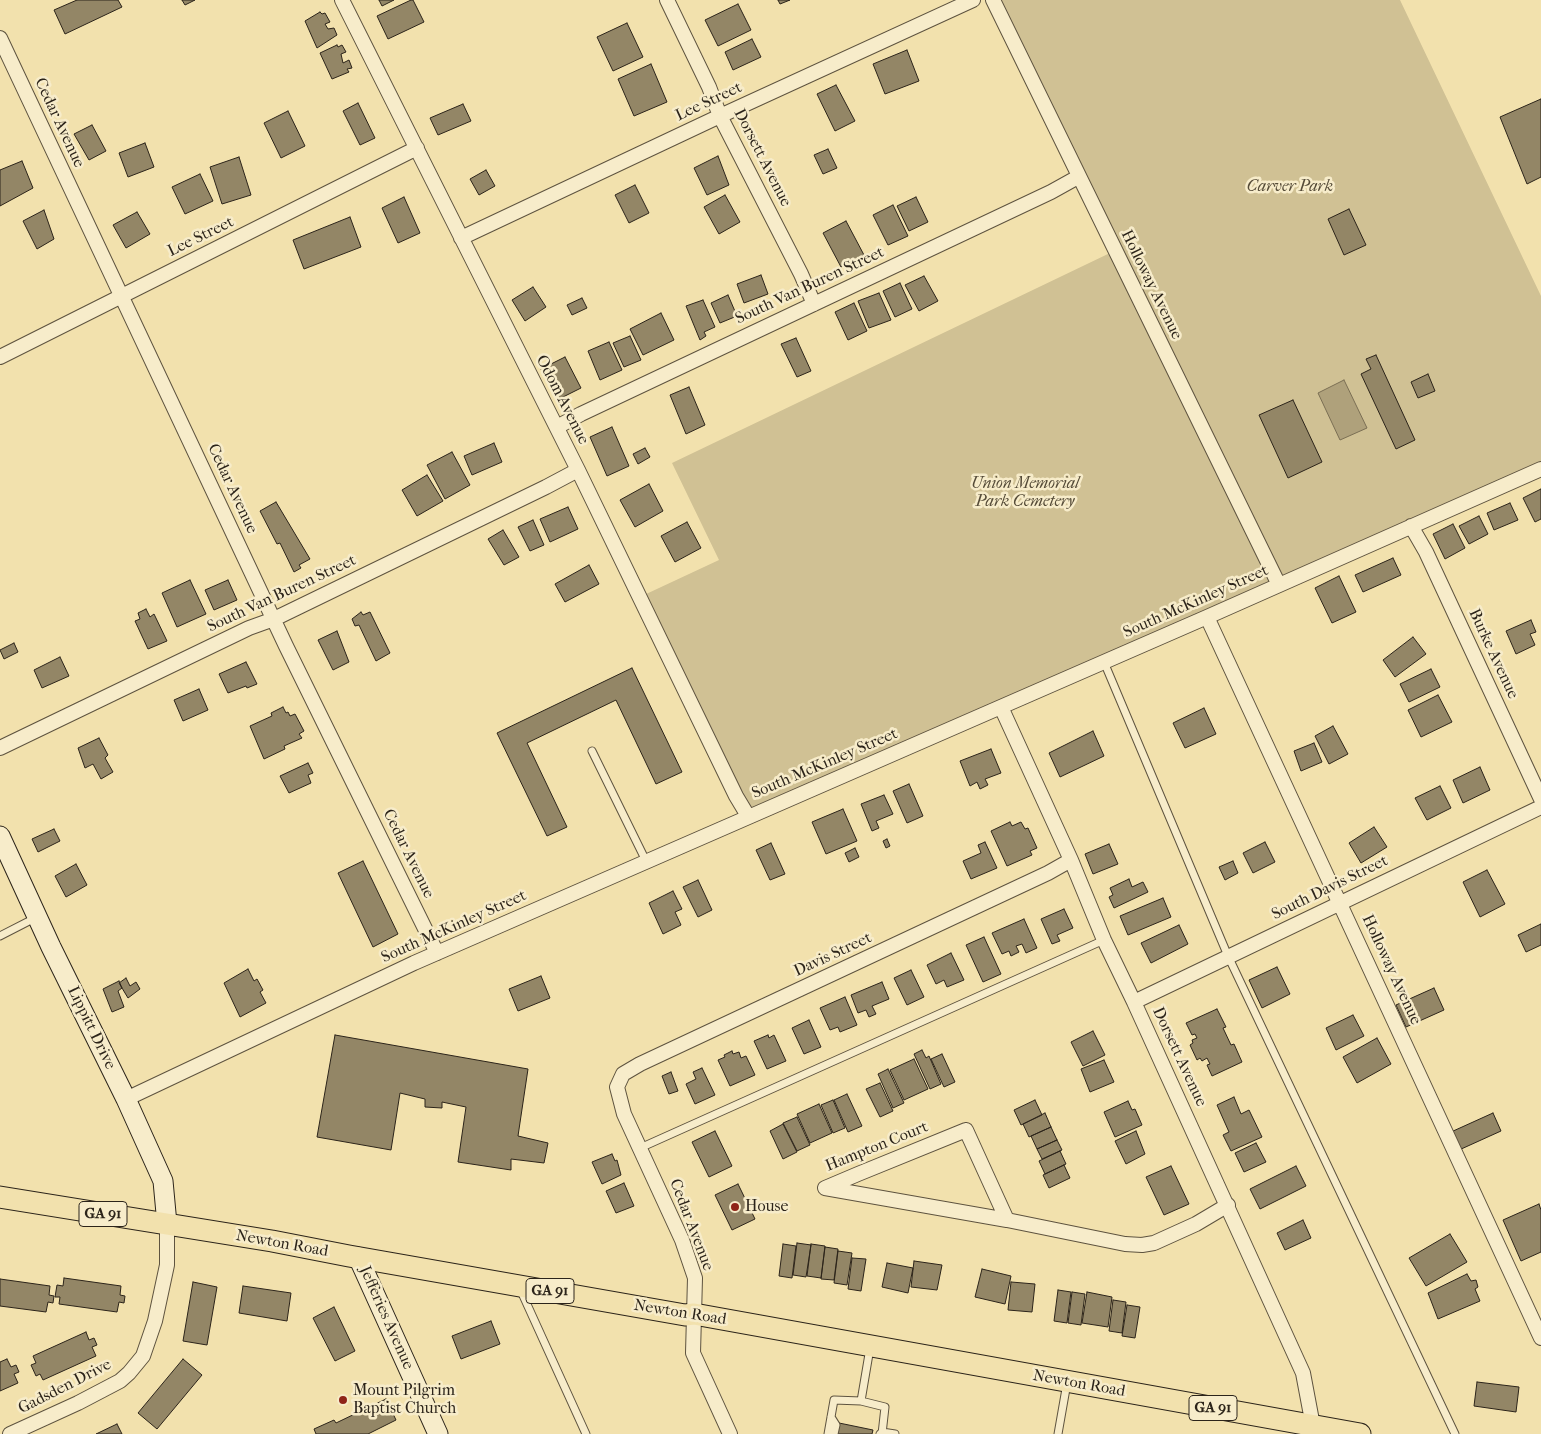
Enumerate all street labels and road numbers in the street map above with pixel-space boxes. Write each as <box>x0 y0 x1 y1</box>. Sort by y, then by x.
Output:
street label: Cedar Avenue <box>30 75 88 171</box>
street label: Lee Street <box>673 78 745 126</box>
street label: Dorsett Avenue <box>729 106 795 210</box>
street label: Lee Street <box>165 213 237 261</box>
street label: Holloway Avenue <box>1116 227 1186 343</box>
street label: South Van Buren Street <box>733 243 887 329</box>
street label: Odom Avenue <box>531 352 593 448</box>
street label: Cedar Avenue <box>203 441 261 537</box>
street label: South Van Buren Street <box>205 551 359 637</box>
street label: South McKinley Street <box>1121 561 1271 643</box>
street label: Burke Avenue <box>1464 606 1522 702</box>
street label: South McKinley Street <box>749 725 901 803</box>
street label: Cedar Avenue <box>378 806 438 902</box>
street label: South Davis Street <box>1269 852 1391 924</box>
street label: South McKinley Street <box>379 886 529 968</box>
street label: Holloway Avenue <box>1357 912 1425 1028</box>
street label: Davis Street <box>791 929 875 981</box>
street label: Lippitt Drive <box>63 983 119 1073</box>
street label: Dorsett Avenue <box>1148 1004 1210 1110</box>
street label: Hampton Court <box>823 1118 931 1176</box>
street label: Cedar Avenue <box>665 1176 717 1274</box>
road number: GA 91 <box>79 1202 127 1226</box>
street label: Newton Road <box>234 1226 330 1262</box>
street label: Jefferies Avenue <box>355 1263 417 1373</box>
road number: GA 91 <box>526 1278 574 1304</box>
street label: Newton Road <box>632 1296 728 1330</box>
street label: Gadsden Drive <box>15 1355 115 1419</box>
street label: Newton Road <box>1031 1366 1127 1402</box>
road number: GA 91 <box>1189 1396 1237 1420</box>

